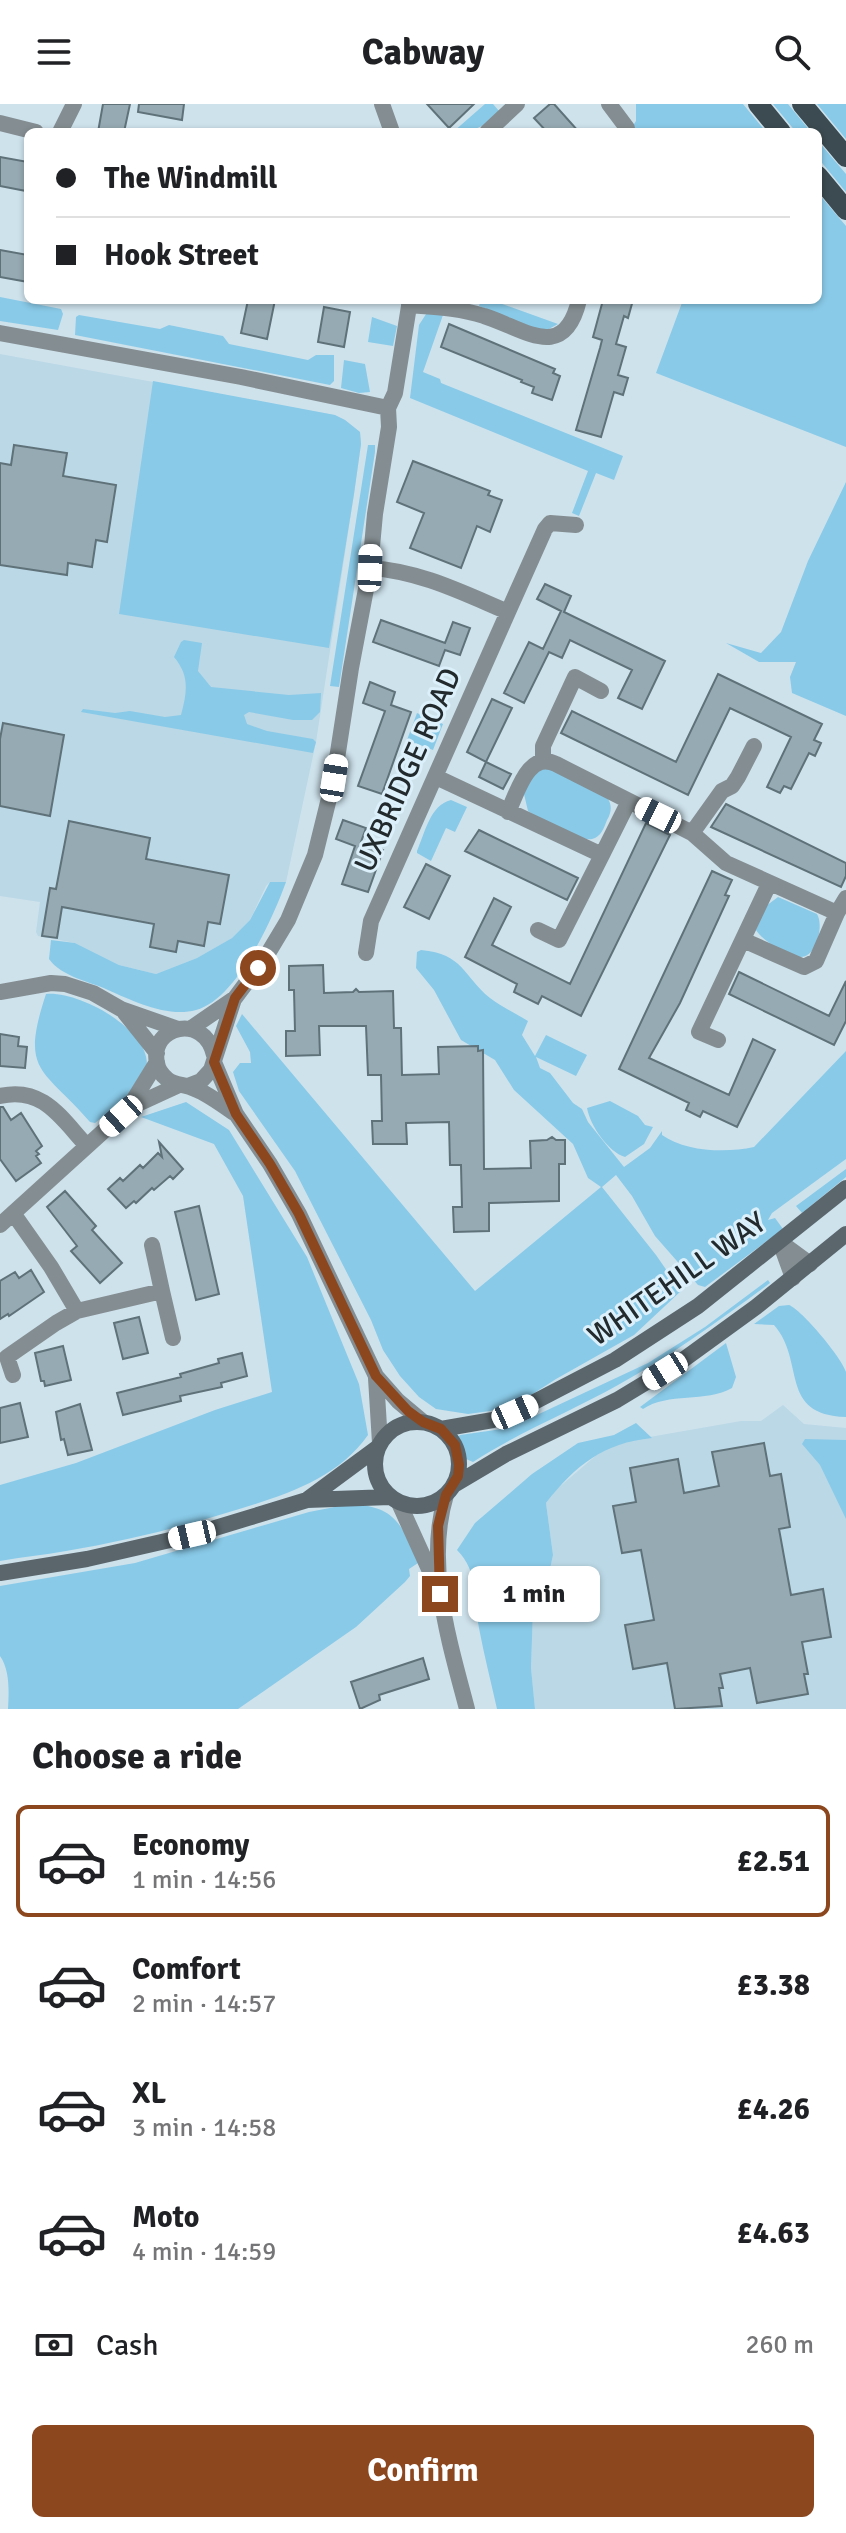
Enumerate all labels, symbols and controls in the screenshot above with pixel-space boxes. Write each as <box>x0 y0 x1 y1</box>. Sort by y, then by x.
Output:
icon: menu <box>32 30 76 74</box>
text: Cabway <box>362 30 484 75</box>
icon: search <box>770 30 814 74</box>
text: The Windmill <box>104 160 277 197</box>
text: Hook Street <box>104 237 259 274</box>
car <box>357 544 383 592</box>
street label: UXBRIDGE ROAD <box>347 662 469 878</box>
car <box>318 752 350 804</box>
car <box>631 794 685 836</box>
route start <box>240 950 276 986</box>
car <box>95 1091 147 1141</box>
street label: WHITEHILL WAY <box>581 1204 773 1354</box>
car <box>638 1348 692 1394</box>
car <box>488 1391 542 1433</box>
car <box>166 1518 218 1552</box>
callout: 1 min <box>468 1566 600 1622</box>
route end <box>422 1576 458 1612</box>
text: 1 min <box>503 1578 565 1610</box>
text: Choose a ride <box>32 1734 242 1779</box>
icon: car <box>36 1825 108 1897</box>
text: Economy <box>132 1827 249 1864</box>
text: £2.51 <box>737 1843 810 1880</box>
text: 1 min · 14:56 <box>132 1864 276 1896</box>
icon: car <box>36 1949 108 2021</box>
text: Comfort <box>132 1951 241 1988</box>
text: £3.38 <box>737 1967 810 2004</box>
text: 2 min · 14:57 <box>132 1988 276 2020</box>
icon: car <box>36 2073 108 2145</box>
text: XL <box>132 2075 166 2112</box>
text: £4.26 <box>737 2091 810 2128</box>
text: 3 min · 14:58 <box>132 2112 276 2144</box>
icon: car <box>36 2197 108 2269</box>
text: Moto <box>132 2199 199 2236</box>
text: £4.63 <box>737 2215 810 2252</box>
text: 4 min · 14:59 <box>132 2236 276 2268</box>
icon: cash <box>32 2323 76 2367</box>
text: Cash <box>96 2327 159 2364</box>
text: 260 m <box>745 2329 814 2361</box>
button: Confirm <box>32 2425 814 2517</box>

